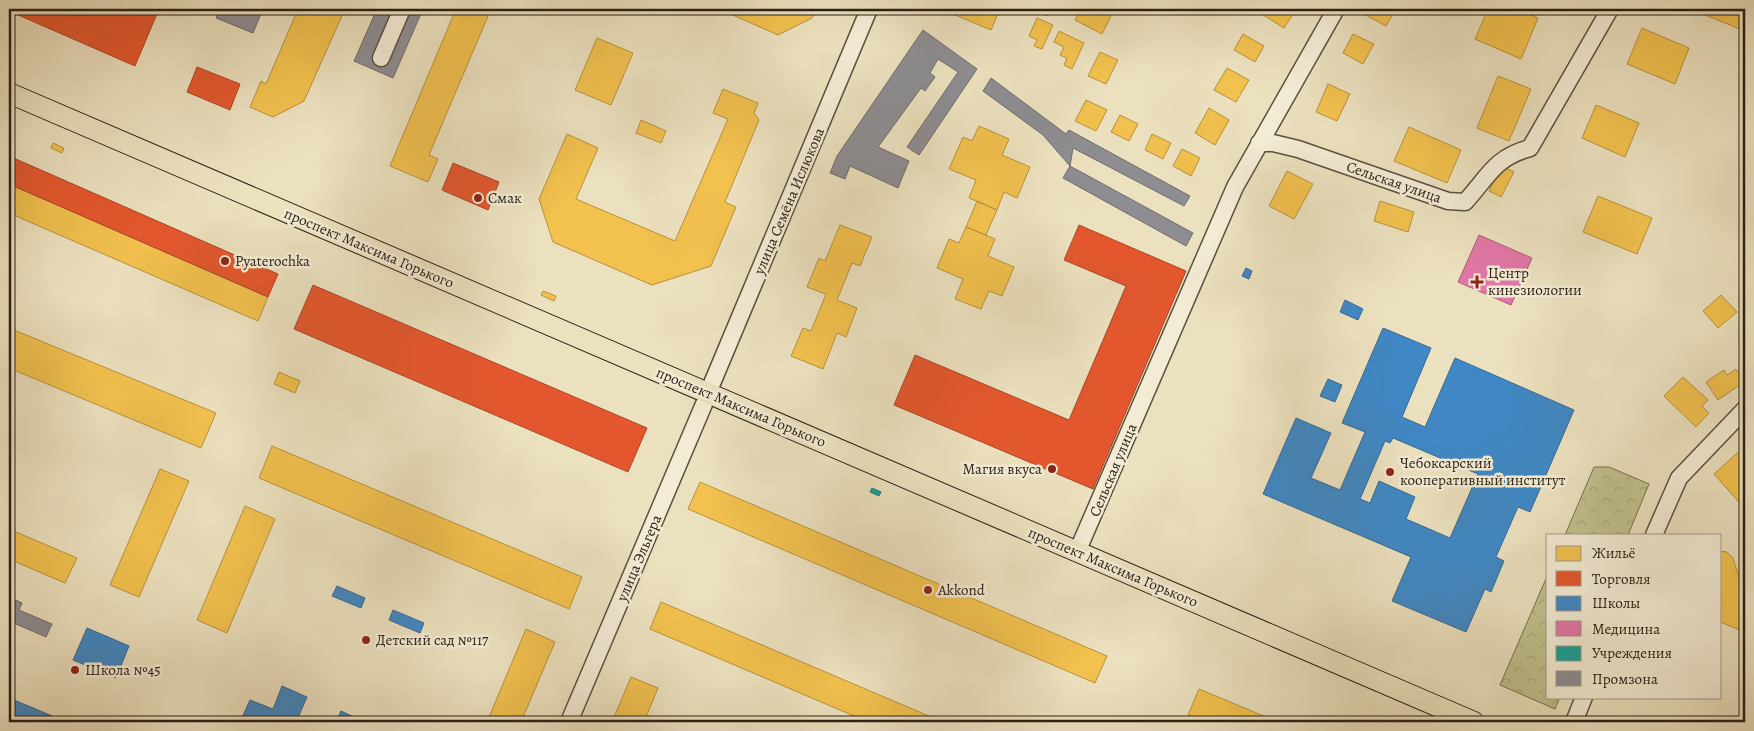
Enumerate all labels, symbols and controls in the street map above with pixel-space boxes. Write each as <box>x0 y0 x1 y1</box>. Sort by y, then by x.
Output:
street label: улица Семёна Ислюкова <box>749 124 829 278</box>
street label: Сельская улица <box>1344 156 1444 208</box>
place label: Смак <box>488 188 522 208</box>
marker: Смак <box>472 192 484 204</box>
street label: проспект Максима Горького <box>281 203 457 293</box>
place label: Pyaterochka <box>235 251 310 271</box>
marker: Pyaterochka <box>219 255 231 267</box>
place label: Центр кинезиологии <box>1488 263 1582 300</box>
marker: Центр кинезиологии <box>1470 275 1484 289</box>
street label: проспект Максима Горького <box>653 362 829 452</box>
street label: Сельская улица <box>1084 420 1142 520</box>
place label: Чебоксарский кооперативный институт <box>1400 453 1566 490</box>
place label: Магия вкуса <box>963 459 1042 479</box>
marker: Магия вкуса <box>1046 463 1058 475</box>
marker: Чебоксарский кооперативный институт <box>1384 466 1396 478</box>
street label: улица Эльгера <box>611 511 666 605</box>
street label: проспект Максима Горького <box>1025 522 1201 612</box>
legend <box>1546 534 1722 698</box>
text: Жильё <box>1592 543 1635 563</box>
text: Торговля <box>1592 569 1650 589</box>
place label: Akkond <box>937 580 986 600</box>
marker: Akkond <box>922 584 934 596</box>
text: Школы <box>1592 593 1640 613</box>
text: Медицина <box>1592 619 1660 639</box>
place label: Детский сад №117 <box>376 630 489 650</box>
marker: Детский сад №117 <box>360 634 372 646</box>
text: Учреждения <box>1592 643 1672 663</box>
place label: Школа №45 <box>85 660 161 680</box>
marker: Школа №45 <box>69 664 81 676</box>
text: Промзона <box>1592 669 1658 689</box>

